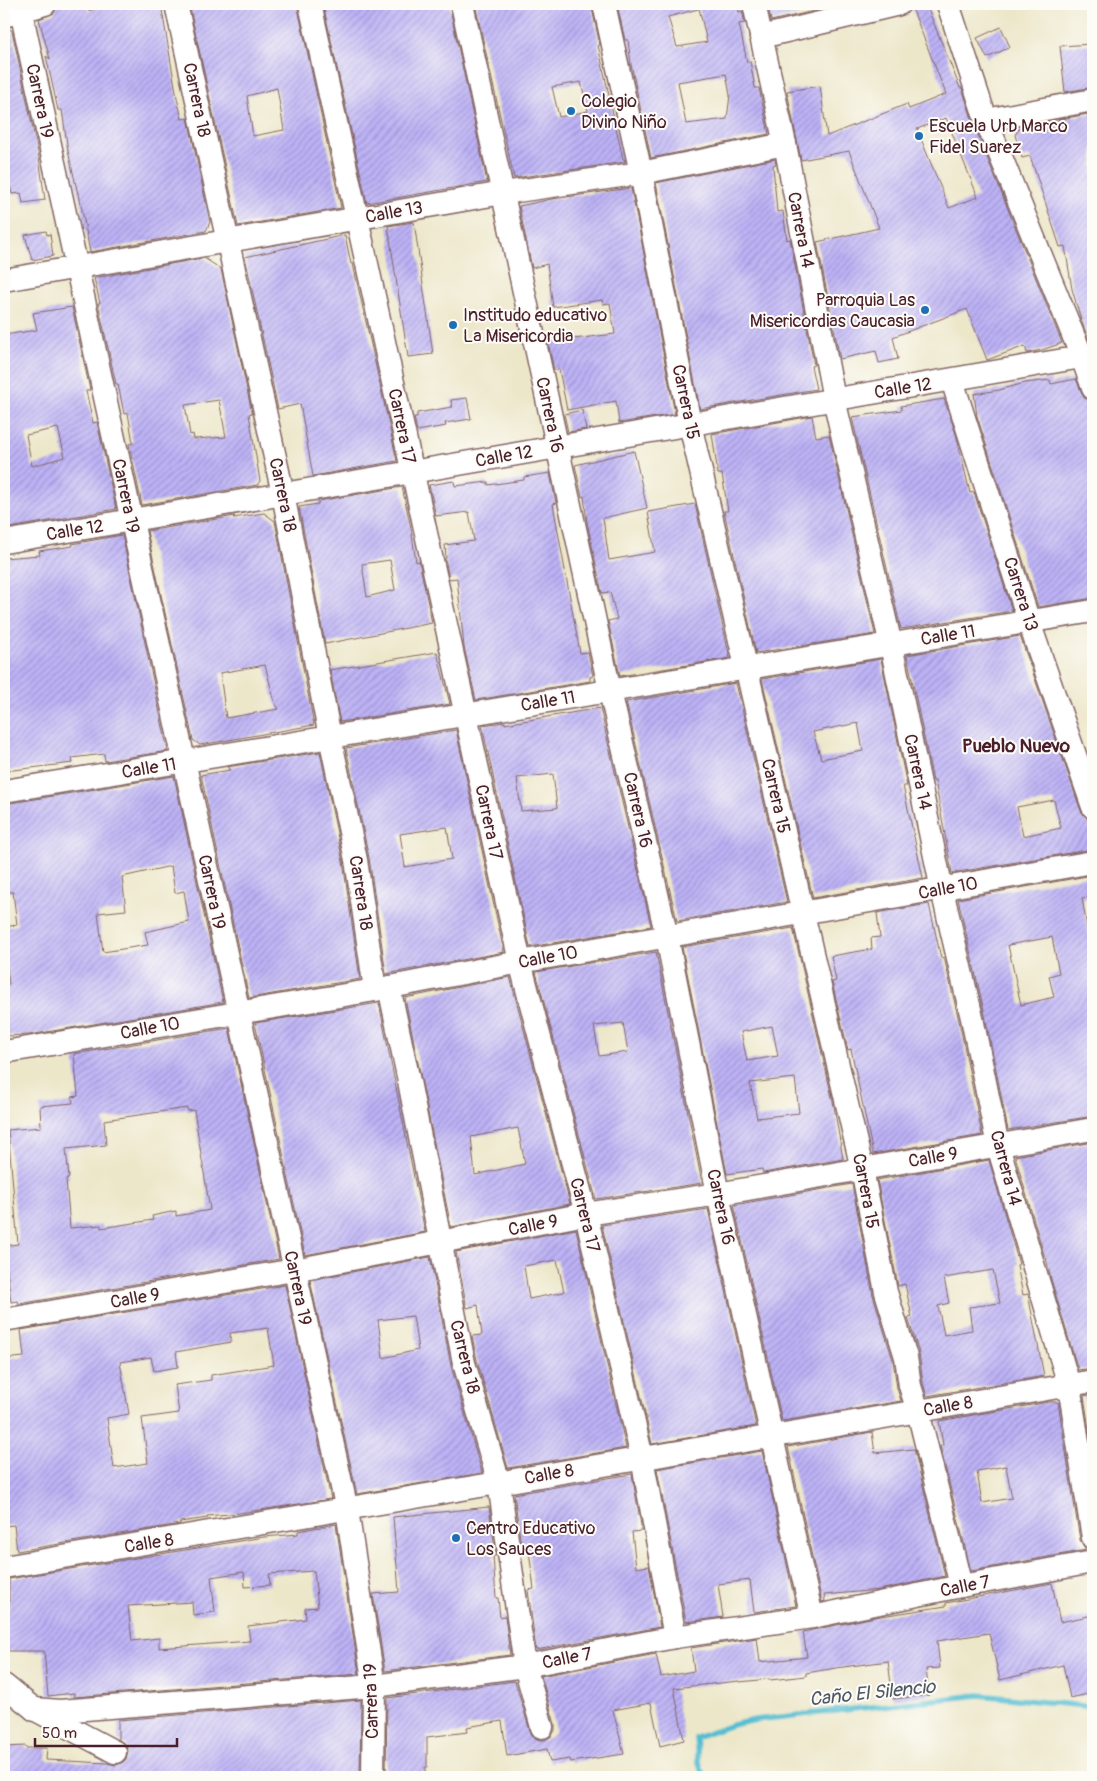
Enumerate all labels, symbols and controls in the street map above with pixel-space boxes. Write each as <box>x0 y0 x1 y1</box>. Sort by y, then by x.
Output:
street label: Carrera 18 <box>177 61 216 139</box>
street label: Carrera 19 <box>20 62 59 141</box>
place label: Colegio Divino Niño <box>581 90 667 134</box>
marker: Colegio Divino Niño <box>565 105 577 117</box>
place label: Escuela Urb Marco Fidel Suarez <box>929 115 1068 159</box>
marker: Escuela Urb Marco Fidel Suarez <box>913 130 925 142</box>
street label: Carrera 14 <box>782 190 819 271</box>
street label: Calle 13 <box>364 196 425 229</box>
place label: Parroquia Las Misericordias Caucasia <box>750 289 915 333</box>
place label: Institudo educativo La Misericordia <box>463 304 608 348</box>
marker: Parroquia Las Misericordias Caucasia <box>919 304 931 316</box>
marker: Institudo educativo La Misericordia <box>447 319 459 331</box>
street label: Carrera 15 <box>666 362 705 442</box>
street label: Calle 12 <box>873 373 933 404</box>
street label: Carrera 16 <box>530 375 569 455</box>
street label: Carrera 17 <box>382 386 421 466</box>
street label: Calle 12 <box>474 440 535 473</box>
street label: Carrera 18 <box>263 456 302 534</box>
street label: Carrera 19 <box>106 457 145 536</box>
street label: Calle 12 <box>45 515 105 546</box>
street label: Carrera 13 <box>998 554 1043 634</box>
street label: Calle 11 <box>919 620 977 651</box>
street label: Calle 11 <box>519 686 577 717</box>
street label: Carrera 14 <box>898 732 937 813</box>
district label: Pueblo Nuevo <box>962 734 1071 758</box>
street label: Calle 11 <box>120 753 178 784</box>
street label: Carrera 15 <box>756 756 795 836</box>
street label: Carrera 16 <box>618 770 657 850</box>
street label: Carrera 17 <box>469 782 508 862</box>
street label: Carrera 19 <box>192 853 231 932</box>
street label: Carrera 18 <box>343 854 378 932</box>
street label: Calle 10 <box>916 872 980 905</box>
street label: Calle 10 <box>516 941 580 974</box>
street label: Calle 10 <box>118 1012 182 1045</box>
street label: Carrera 14 <box>984 1128 1027 1209</box>
street label: Calle 9 <box>906 1142 960 1173</box>
street label: Carrera 15 <box>847 1151 884 1231</box>
street label: Carrera 16 <box>701 1167 740 1247</box>
street label: Carrera 17 <box>564 1175 605 1255</box>
street label: Calle 9 <box>506 1209 560 1242</box>
street label: Carrera 19 <box>278 1249 317 1328</box>
street label: Calle 9 <box>108 1283 162 1314</box>
street label: Carrera 18 <box>444 1318 485 1397</box>
street label: Calle 8 <box>922 1391 975 1422</box>
street label: Calle 8 <box>523 1459 576 1490</box>
place label: Centro Educativo Los Sauces <box>466 1517 596 1561</box>
street label: Calle 8 <box>123 1528 176 1559</box>
marker: Centro Educativo Los Sauces <box>450 1532 462 1544</box>
street label: Calle 7 <box>938 1570 992 1603</box>
street label: Calle 7 <box>540 1642 594 1675</box>
street label: Carrera 19 <box>359 1663 384 1739</box>
water label: Caño El Silencio <box>808 1674 938 1712</box>
scale bar <box>35 1716 178 1748</box>
text: 50 m <box>42 1724 77 1743</box>

